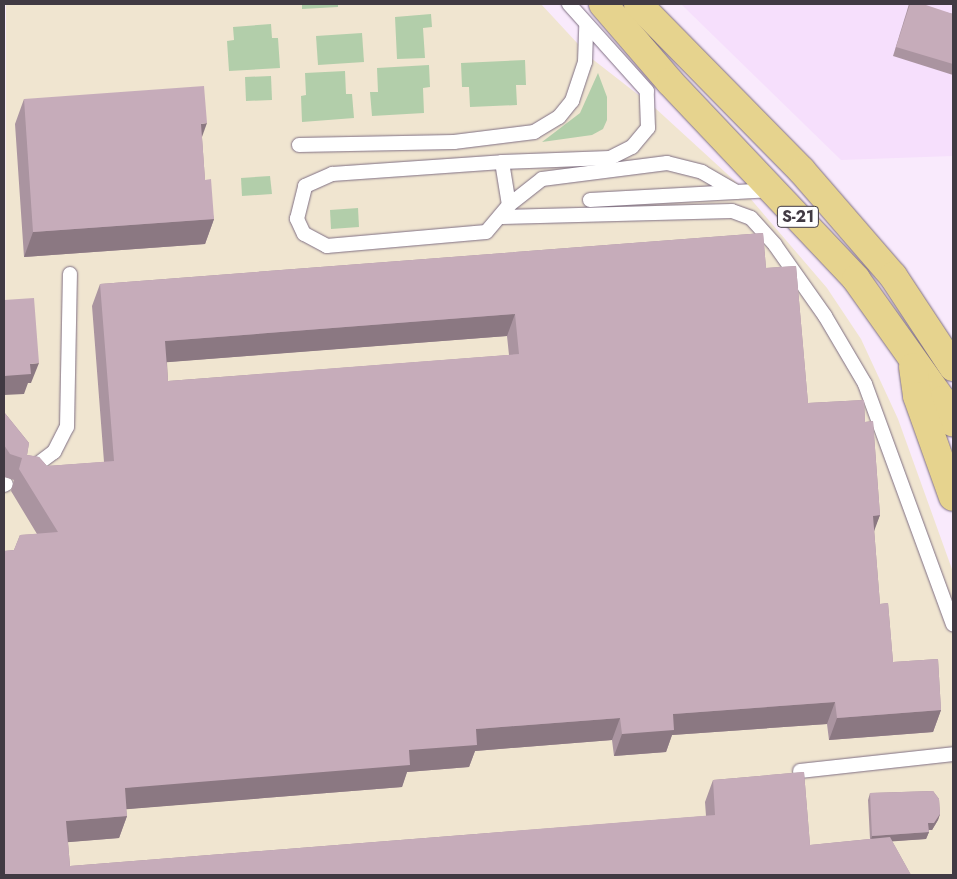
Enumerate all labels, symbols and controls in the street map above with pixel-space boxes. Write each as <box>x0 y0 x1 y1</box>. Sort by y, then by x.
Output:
road number: S-21 <box>777 203 819 230</box>

